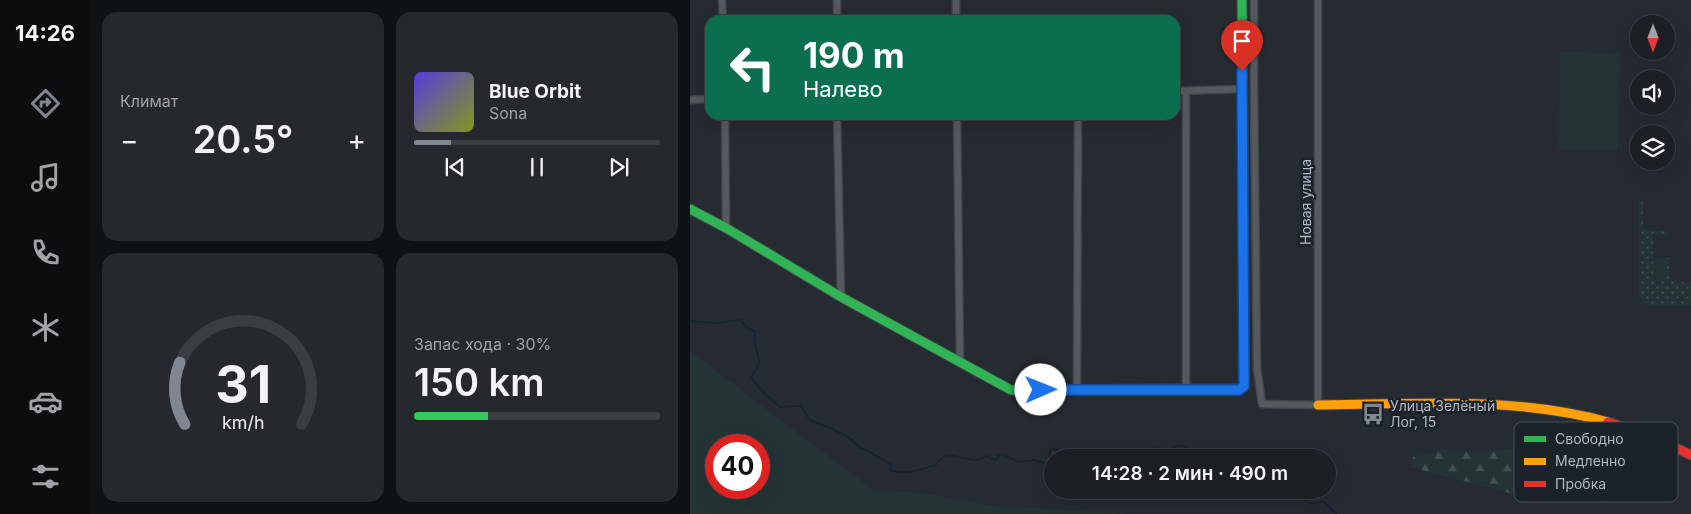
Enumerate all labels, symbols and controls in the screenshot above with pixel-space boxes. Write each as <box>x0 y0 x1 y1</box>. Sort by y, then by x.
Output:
north arrow <box>1630 15 1675 60</box>
map controls <box>1630 15 1675 170</box>
text: 14:26 <box>15 20 75 46</box>
pin <box>1221 20 1263 71</box>
icon: arrive <box>1228 27 1256 55</box>
text: 190 m <box>803 34 905 76</box>
icon: left <box>720 35 785 100</box>
button: sound <box>1630 70 1675 115</box>
text: Налево <box>803 76 883 102</box>
text: Blue Orbit <box>489 80 581 103</box>
icon: directions <box>28 86 63 121</box>
text: Климат <box>120 91 178 111</box>
text: Sona <box>489 103 527 123</box>
text: 20.5° <box>193 116 293 162</box>
text: − <box>120 123 139 157</box>
text: + <box>347 123 366 157</box>
button: layers <box>1630 125 1675 170</box>
icon: previous <box>441 153 469 181</box>
icon: pause <box>523 153 551 181</box>
icon: next <box>605 153 633 181</box>
street label: Новая улица <box>1297 159 1314 245</box>
icon: music <box>28 160 63 195</box>
icon: phone <box>28 235 63 270</box>
icon: climate <box>28 310 63 345</box>
text: Запас хода · 30% <box>414 334 551 354</box>
text: 31 <box>215 353 271 416</box>
text: 150 km <box>414 359 544 405</box>
position arrow <box>1014 363 1066 415</box>
icon: car <box>28 384 63 419</box>
place label: Улица Зелёный Лог, 15 <box>1390 397 1495 430</box>
bus stop icon: Улица Зелёный Лог, 15 <box>1360 401 1386 427</box>
text: km/h <box>222 412 264 433</box>
legend <box>1514 422 1678 502</box>
text: Свободно <box>1555 430 1624 447</box>
speed limit sign: 40 <box>705 434 770 499</box>
text: Медленно <box>1555 452 1626 469</box>
icon: filters <box>28 459 63 494</box>
text: 14:28 · 2 мин · 490 m <box>1092 462 1288 485</box>
text: Пробка <box>1555 475 1606 492</box>

